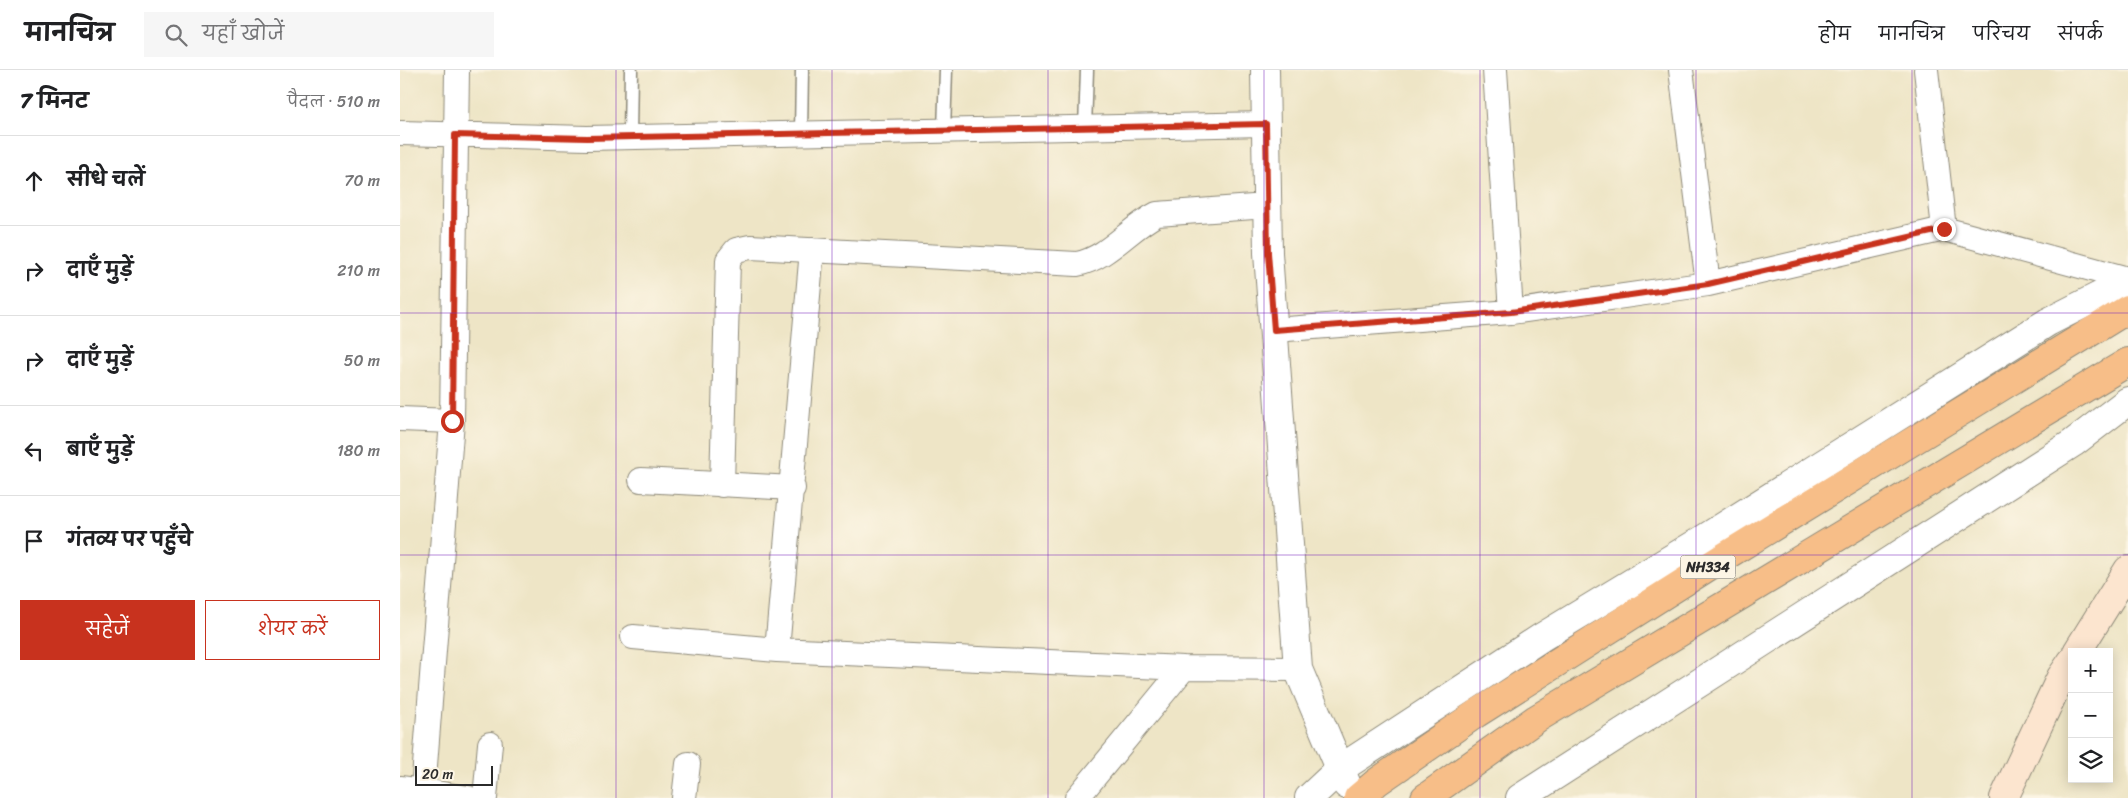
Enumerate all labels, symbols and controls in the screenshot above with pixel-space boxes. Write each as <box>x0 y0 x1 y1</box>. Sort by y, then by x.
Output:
text: मानचित्र <box>25 12 114 54</box>
search box <box>144 12 494 57</box>
text: यहाँ खोजें <box>202 17 284 50</box>
text: होम <box>1819 18 1851 50</box>
text: मानचित्र <box>1879 18 1945 50</box>
text: परिचय <box>1973 18 2030 50</box>
text: संपर्क <box>2058 18 2103 50</box>
icon: search <box>162 21 190 49</box>
text: 7 मिनट <box>20 82 88 120</box>
text: पैदल · 510 m <box>287 87 380 116</box>
text: सीधे चलें <box>67 163 145 196</box>
text: 70 m <box>344 166 380 195</box>
icon: ahead <box>20 167 48 195</box>
route end <box>1933 218 1956 241</box>
text: दाएँ मुड़ें <box>67 253 133 286</box>
text: 210 m <box>337 256 380 285</box>
icon: right <box>20 257 48 285</box>
text: दाएँ मुड़ें <box>67 343 133 376</box>
text: 50 m <box>344 346 380 375</box>
icon: right <box>20 347 48 375</box>
route start <box>441 410 464 433</box>
text: बाएँ मुड़ें <box>67 433 134 466</box>
text: 180 m <box>337 436 380 465</box>
icon: left <box>20 437 48 465</box>
text: गंतव्य पर पहुँचे <box>67 523 192 556</box>
icon: arrive <box>20 527 48 555</box>
road number: NH334 <box>1680 556 1736 578</box>
button: सहेजें <box>20 600 195 660</box>
button: शेयर करें <box>205 600 380 660</box>
map controls <box>2068 648 2113 783</box>
button: + <box>2068 648 2113 693</box>
button: − <box>2068 693 2113 738</box>
button: layers <box>2068 738 2113 783</box>
text: 20 m <box>422 762 453 787</box>
scale bar <box>415 763 492 786</box>

